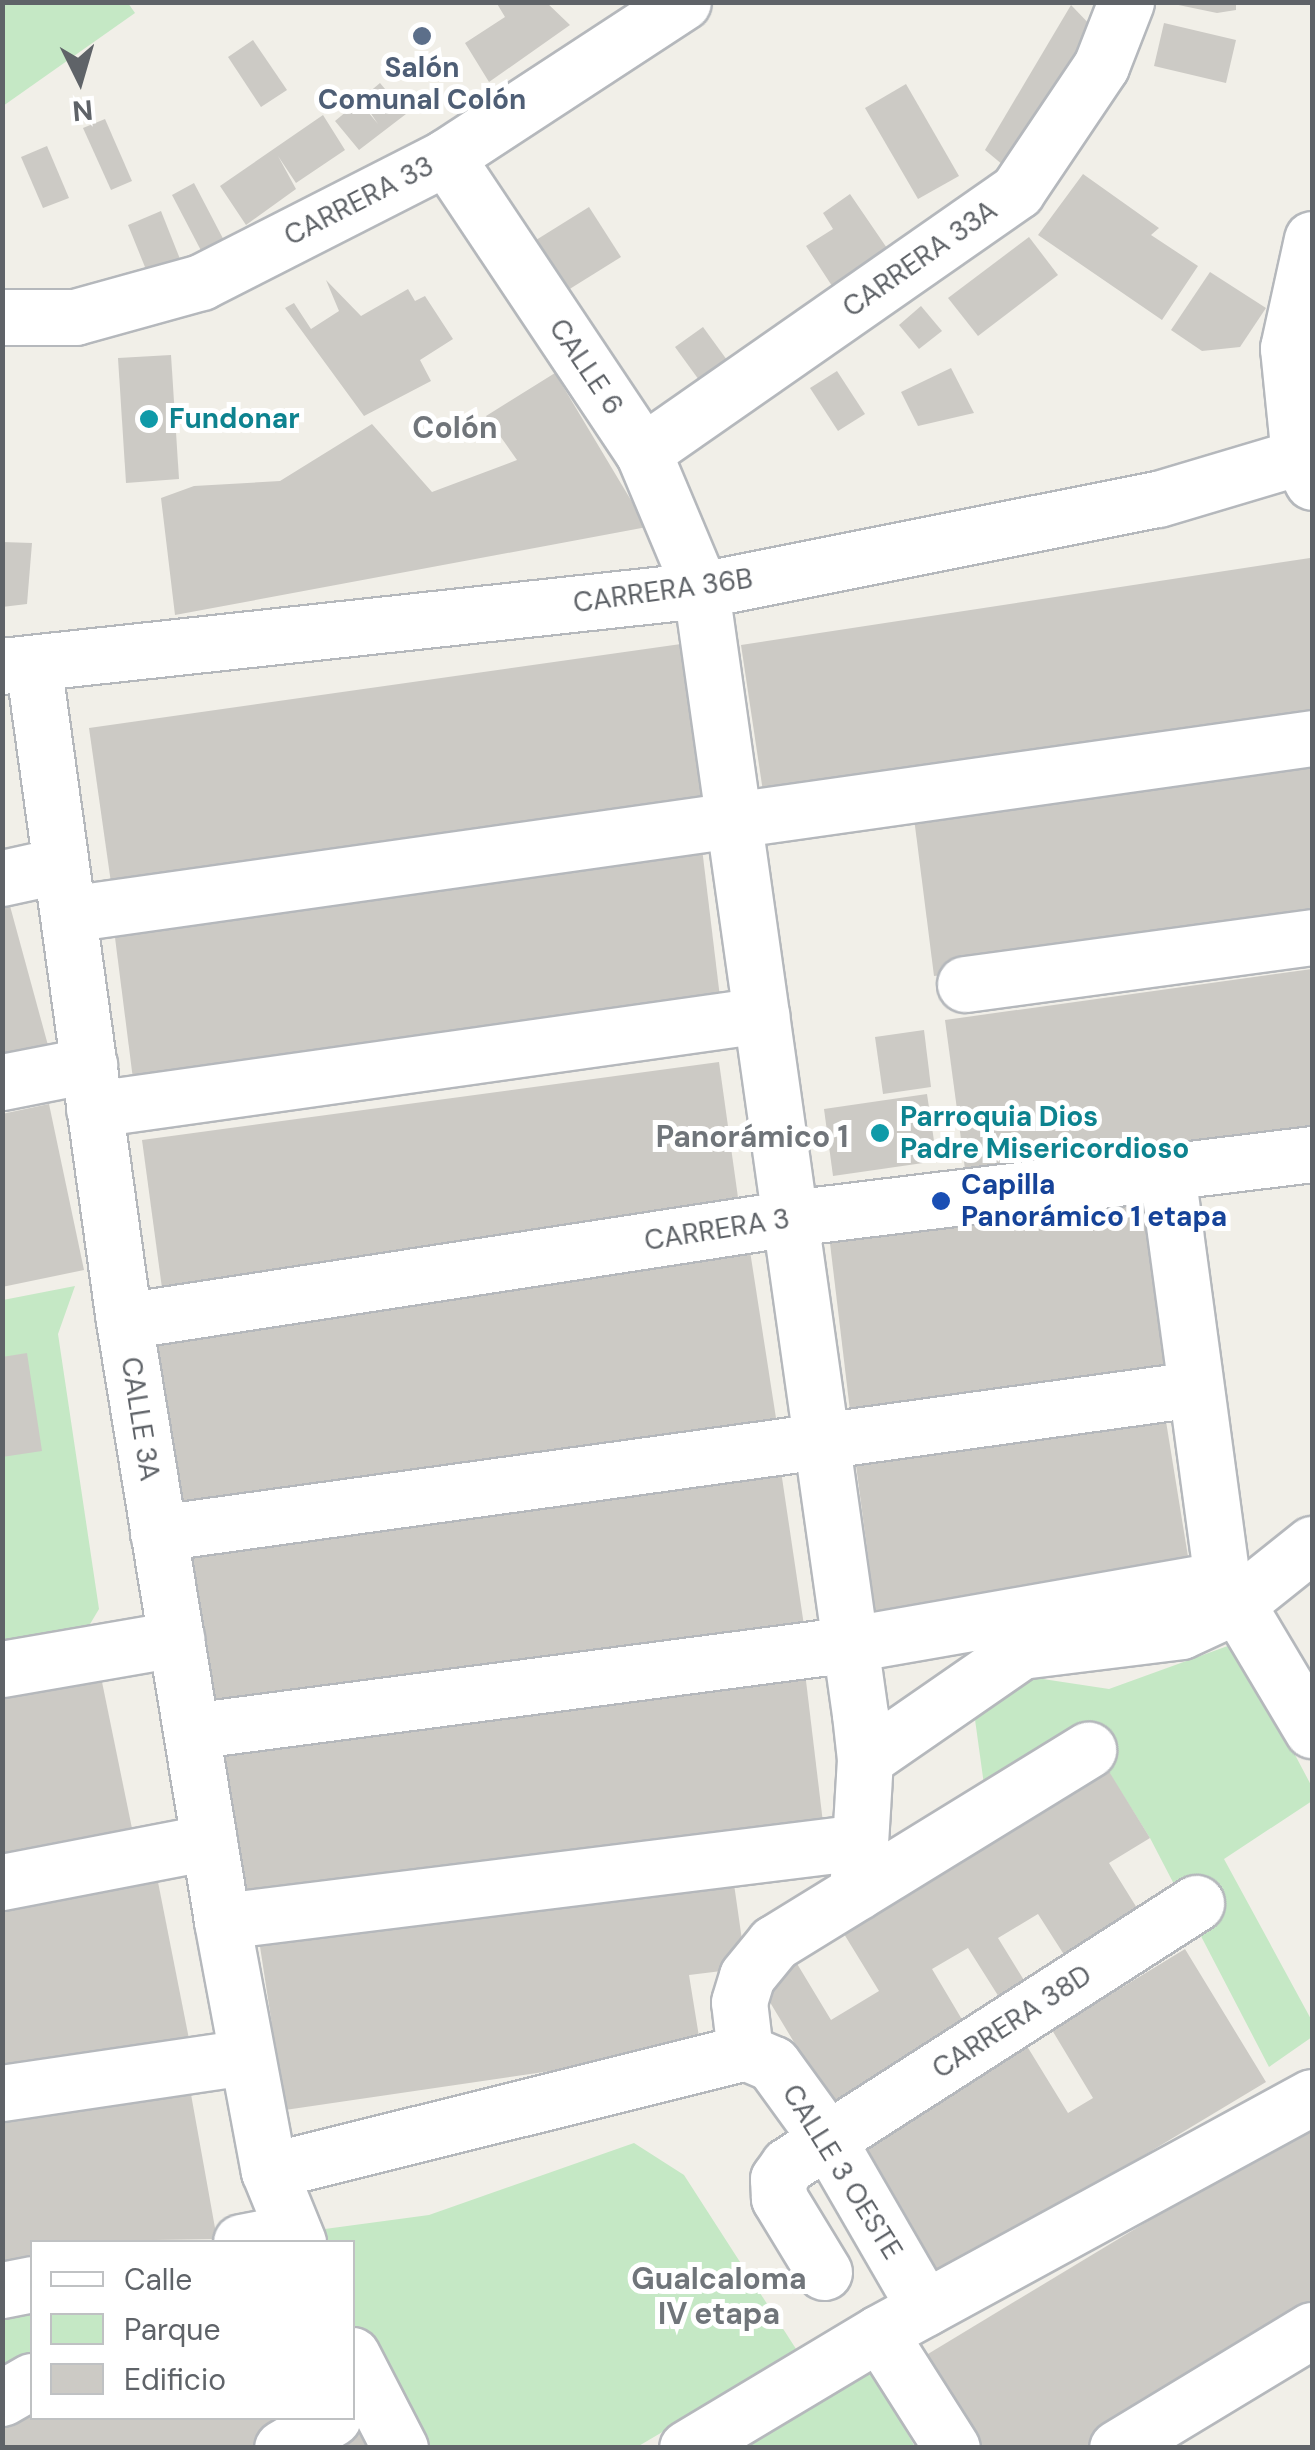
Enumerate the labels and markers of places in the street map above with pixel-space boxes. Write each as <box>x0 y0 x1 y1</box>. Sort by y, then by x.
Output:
marker: Salón Comunal Colón <box>411 25 433 47</box>
place label: Salón Comunal Colón <box>318 51 526 117</box>
place label: Fundonar <box>169 402 300 436</box>
marker: Fundonar <box>138 408 160 430</box>
place label: Parroquia Dios Padre Misericordioso <box>900 1100 1189 1166</box>
marker: Parroquia Dios Padre Misericordioso <box>869 1122 891 1144</box>
place label: Capilla Panorámico 1 etapa <box>961 1168 1227 1234</box>
marker: Capilla Panorámico 1 etapa <box>930 1190 952 1212</box>

